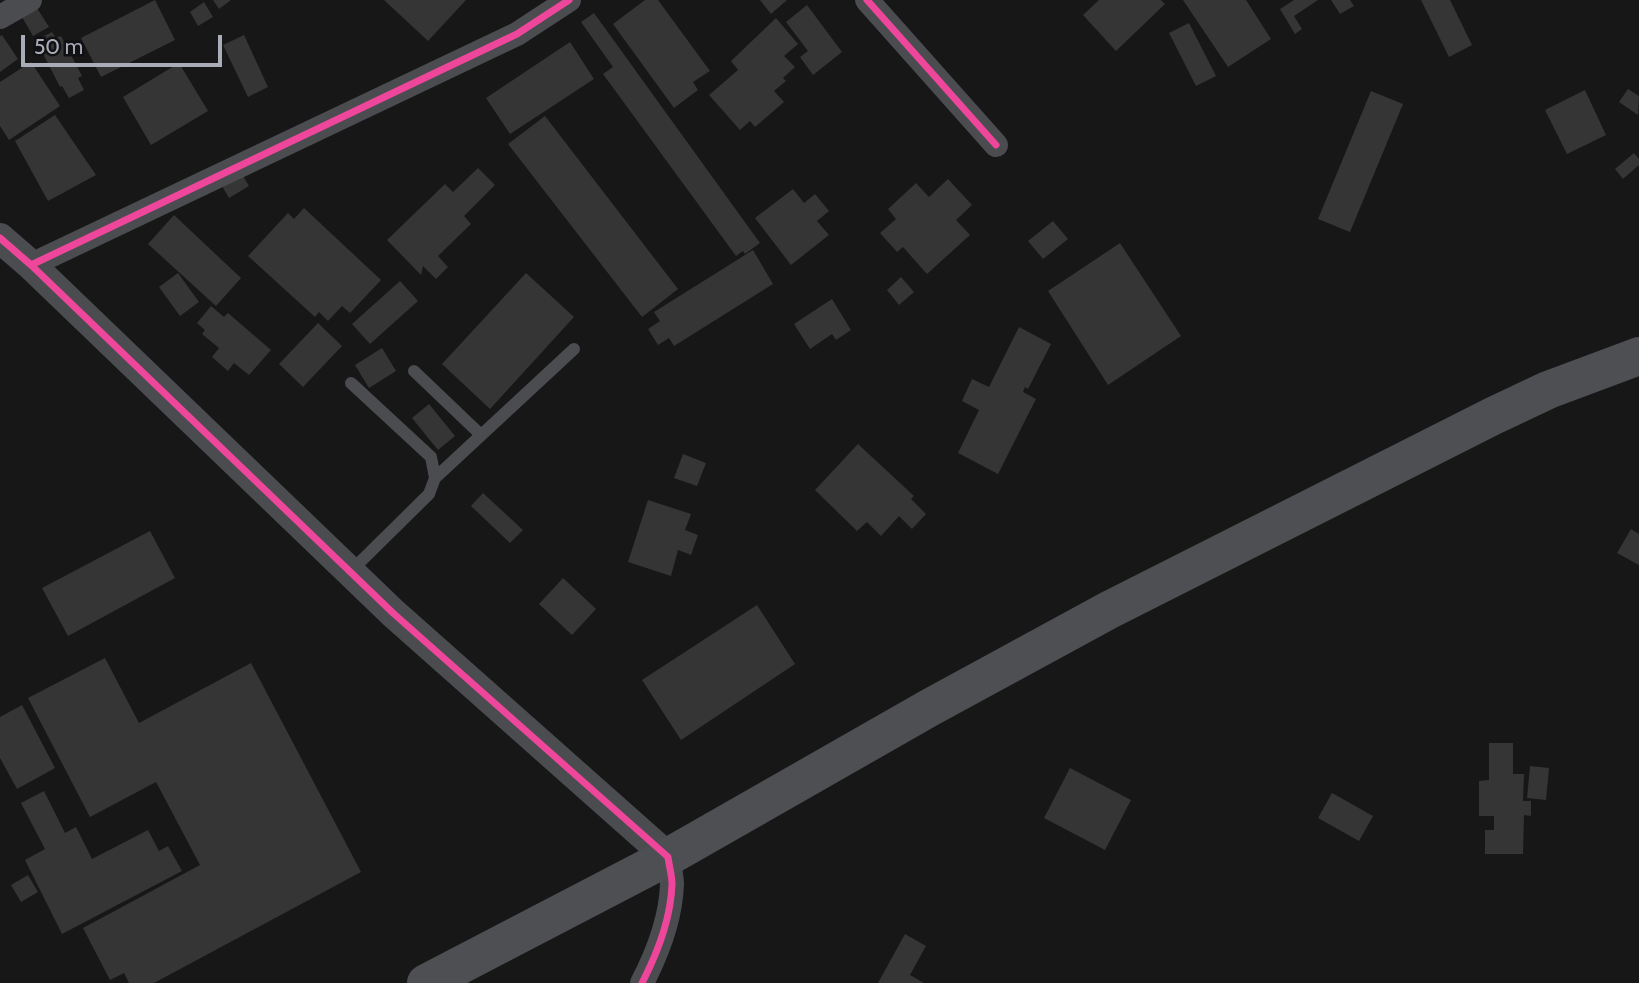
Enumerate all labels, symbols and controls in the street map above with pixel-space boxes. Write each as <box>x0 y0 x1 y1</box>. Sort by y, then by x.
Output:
scale bar <box>24 21 226 65</box>
text: 50 m <box>34 34 83 59</box>

